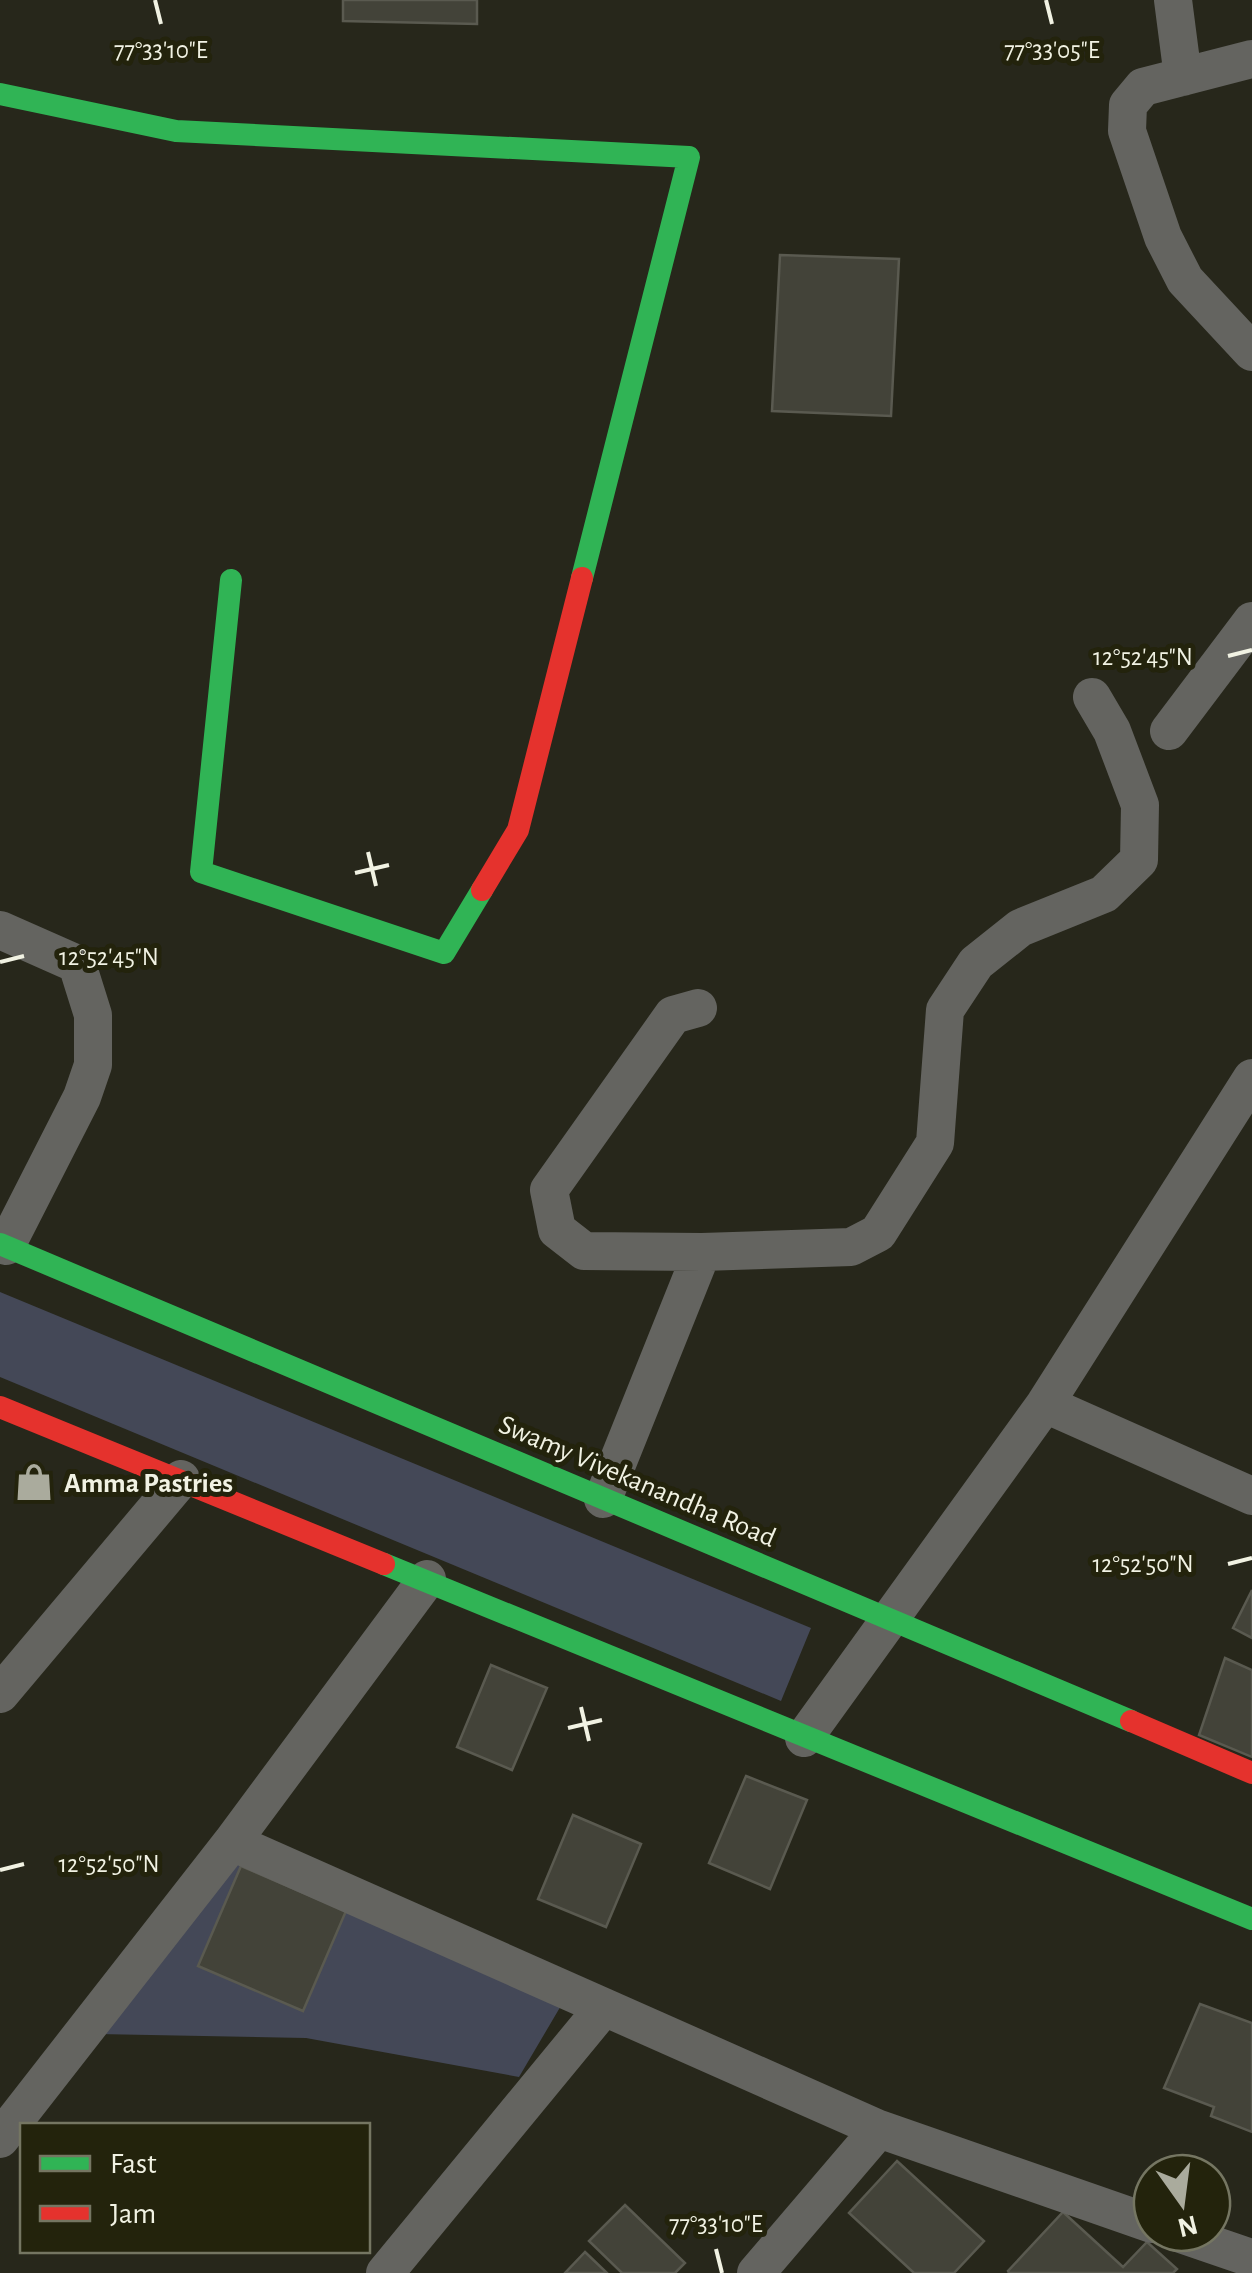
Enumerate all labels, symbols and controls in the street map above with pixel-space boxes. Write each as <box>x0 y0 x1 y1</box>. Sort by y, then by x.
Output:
text: 77°33'10"E <box>114 38 208 63</box>
text: 77°33'05"E <box>1004 38 1100 63</box>
text: 12°52'45"N <box>1093 645 1193 670</box>
text: 12°52'45"N <box>59 945 159 970</box>
street label: Swamy Vivekanandha Road <box>495 1411 780 1553</box>
shop icon: Amma Pastries <box>13 1461 55 1503</box>
place label: Amma Pastries <box>64 1470 233 1498</box>
text: 12°52'50"N <box>1092 1552 1194 1577</box>
text: 12°52'50"N <box>58 1852 160 1877</box>
legend <box>20 2123 370 2253</box>
text: Fast <box>110 2149 157 2179</box>
north arrow <box>1132 2153 1232 2253</box>
text: Jam <box>110 2199 156 2229</box>
text: N <box>1175 2209 1200 2241</box>
text: 77°33'10"E <box>669 2212 763 2237</box>

